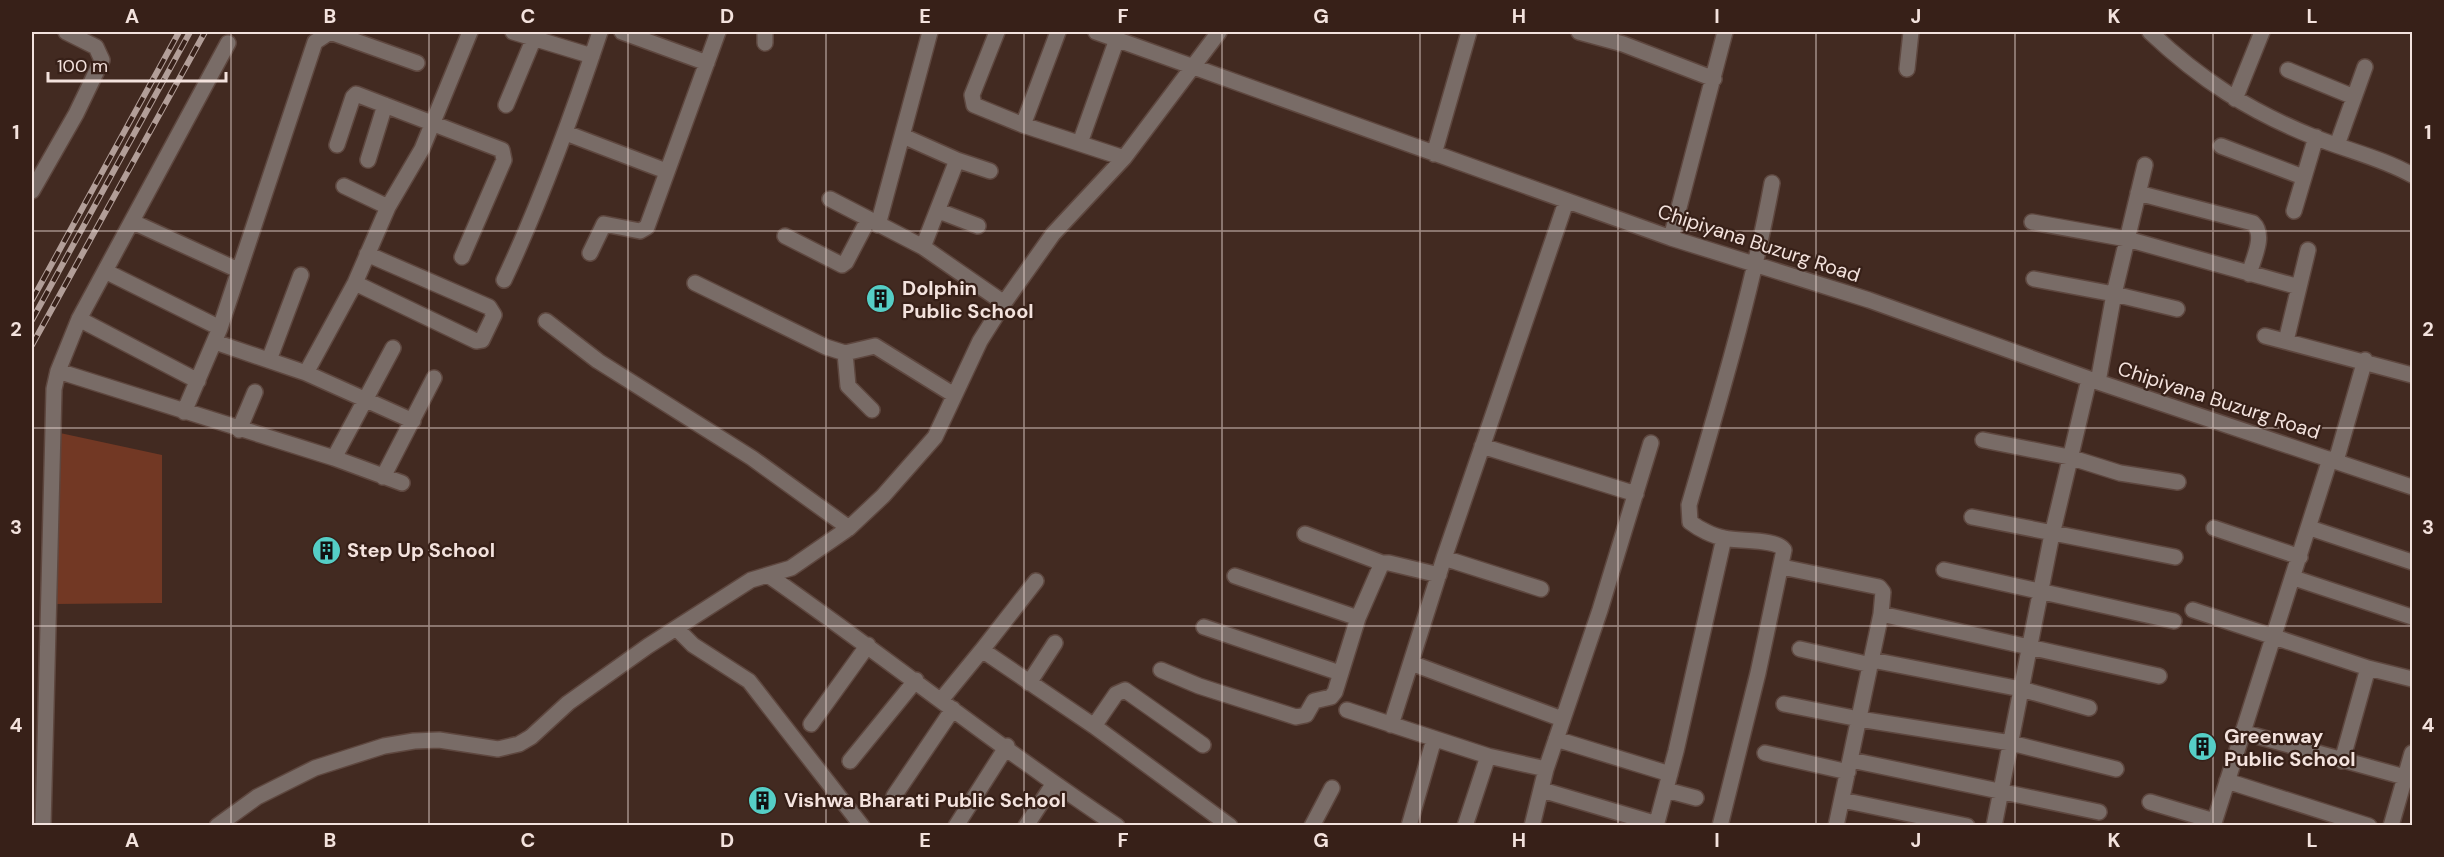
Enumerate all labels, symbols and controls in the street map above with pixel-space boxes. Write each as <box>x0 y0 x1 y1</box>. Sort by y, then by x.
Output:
text: A <box>125 3 139 29</box>
text: B <box>324 3 336 29</box>
text: C <box>521 3 535 29</box>
text: D <box>720 3 734 29</box>
text: E <box>919 3 931 29</box>
text: F <box>1117 3 1129 29</box>
text: G <box>1313 3 1329 29</box>
text: H <box>1512 3 1526 29</box>
text: I <box>1714 3 1720 29</box>
text: J <box>1911 3 1921 29</box>
text: K <box>2107 3 2121 29</box>
text: L <box>2306 3 2318 29</box>
scale bar <box>48 45 226 83</box>
text: 100 m <box>57 54 108 78</box>
text: 1 <box>12 119 20 145</box>
text: 1 <box>2424 119 2432 145</box>
street label: Chipiyana Buzurg Road <box>1654 198 1864 288</box>
place label: Dolphin Public School <box>902 275 1034 324</box>
building icon: Dolphin Public School <box>865 283 897 315</box>
text: 2 <box>10 316 22 342</box>
text: 2 <box>2422 316 2434 342</box>
street label: Chipiyana Buzurg Road <box>2114 355 2324 445</box>
text: 3 <box>10 514 22 540</box>
text: 3 <box>2422 514 2434 540</box>
building icon: Step Up School <box>310 534 342 566</box>
place label: Step Up School <box>347 537 495 563</box>
text: 4 <box>10 712 23 738</box>
text: 4 <box>2422 712 2435 738</box>
place label: Greenway Public School <box>2224 723 2356 772</box>
building icon: Greenway Public School <box>2187 731 2219 763</box>
building icon: Vishwa Bharati Public School <box>747 784 779 816</box>
place label: Vishwa Bharati Public School <box>784 787 1066 813</box>
text: A <box>125 827 139 853</box>
text: B <box>324 827 336 853</box>
text: C <box>521 827 535 853</box>
text: D <box>720 827 734 853</box>
text: E <box>919 827 931 853</box>
text: F <box>1117 827 1129 853</box>
text: G <box>1313 827 1329 853</box>
text: H <box>1512 827 1526 853</box>
text: I <box>1714 827 1720 853</box>
text: J <box>1911 827 1921 853</box>
text: K <box>2107 827 2121 853</box>
text: L <box>2306 827 2318 853</box>

